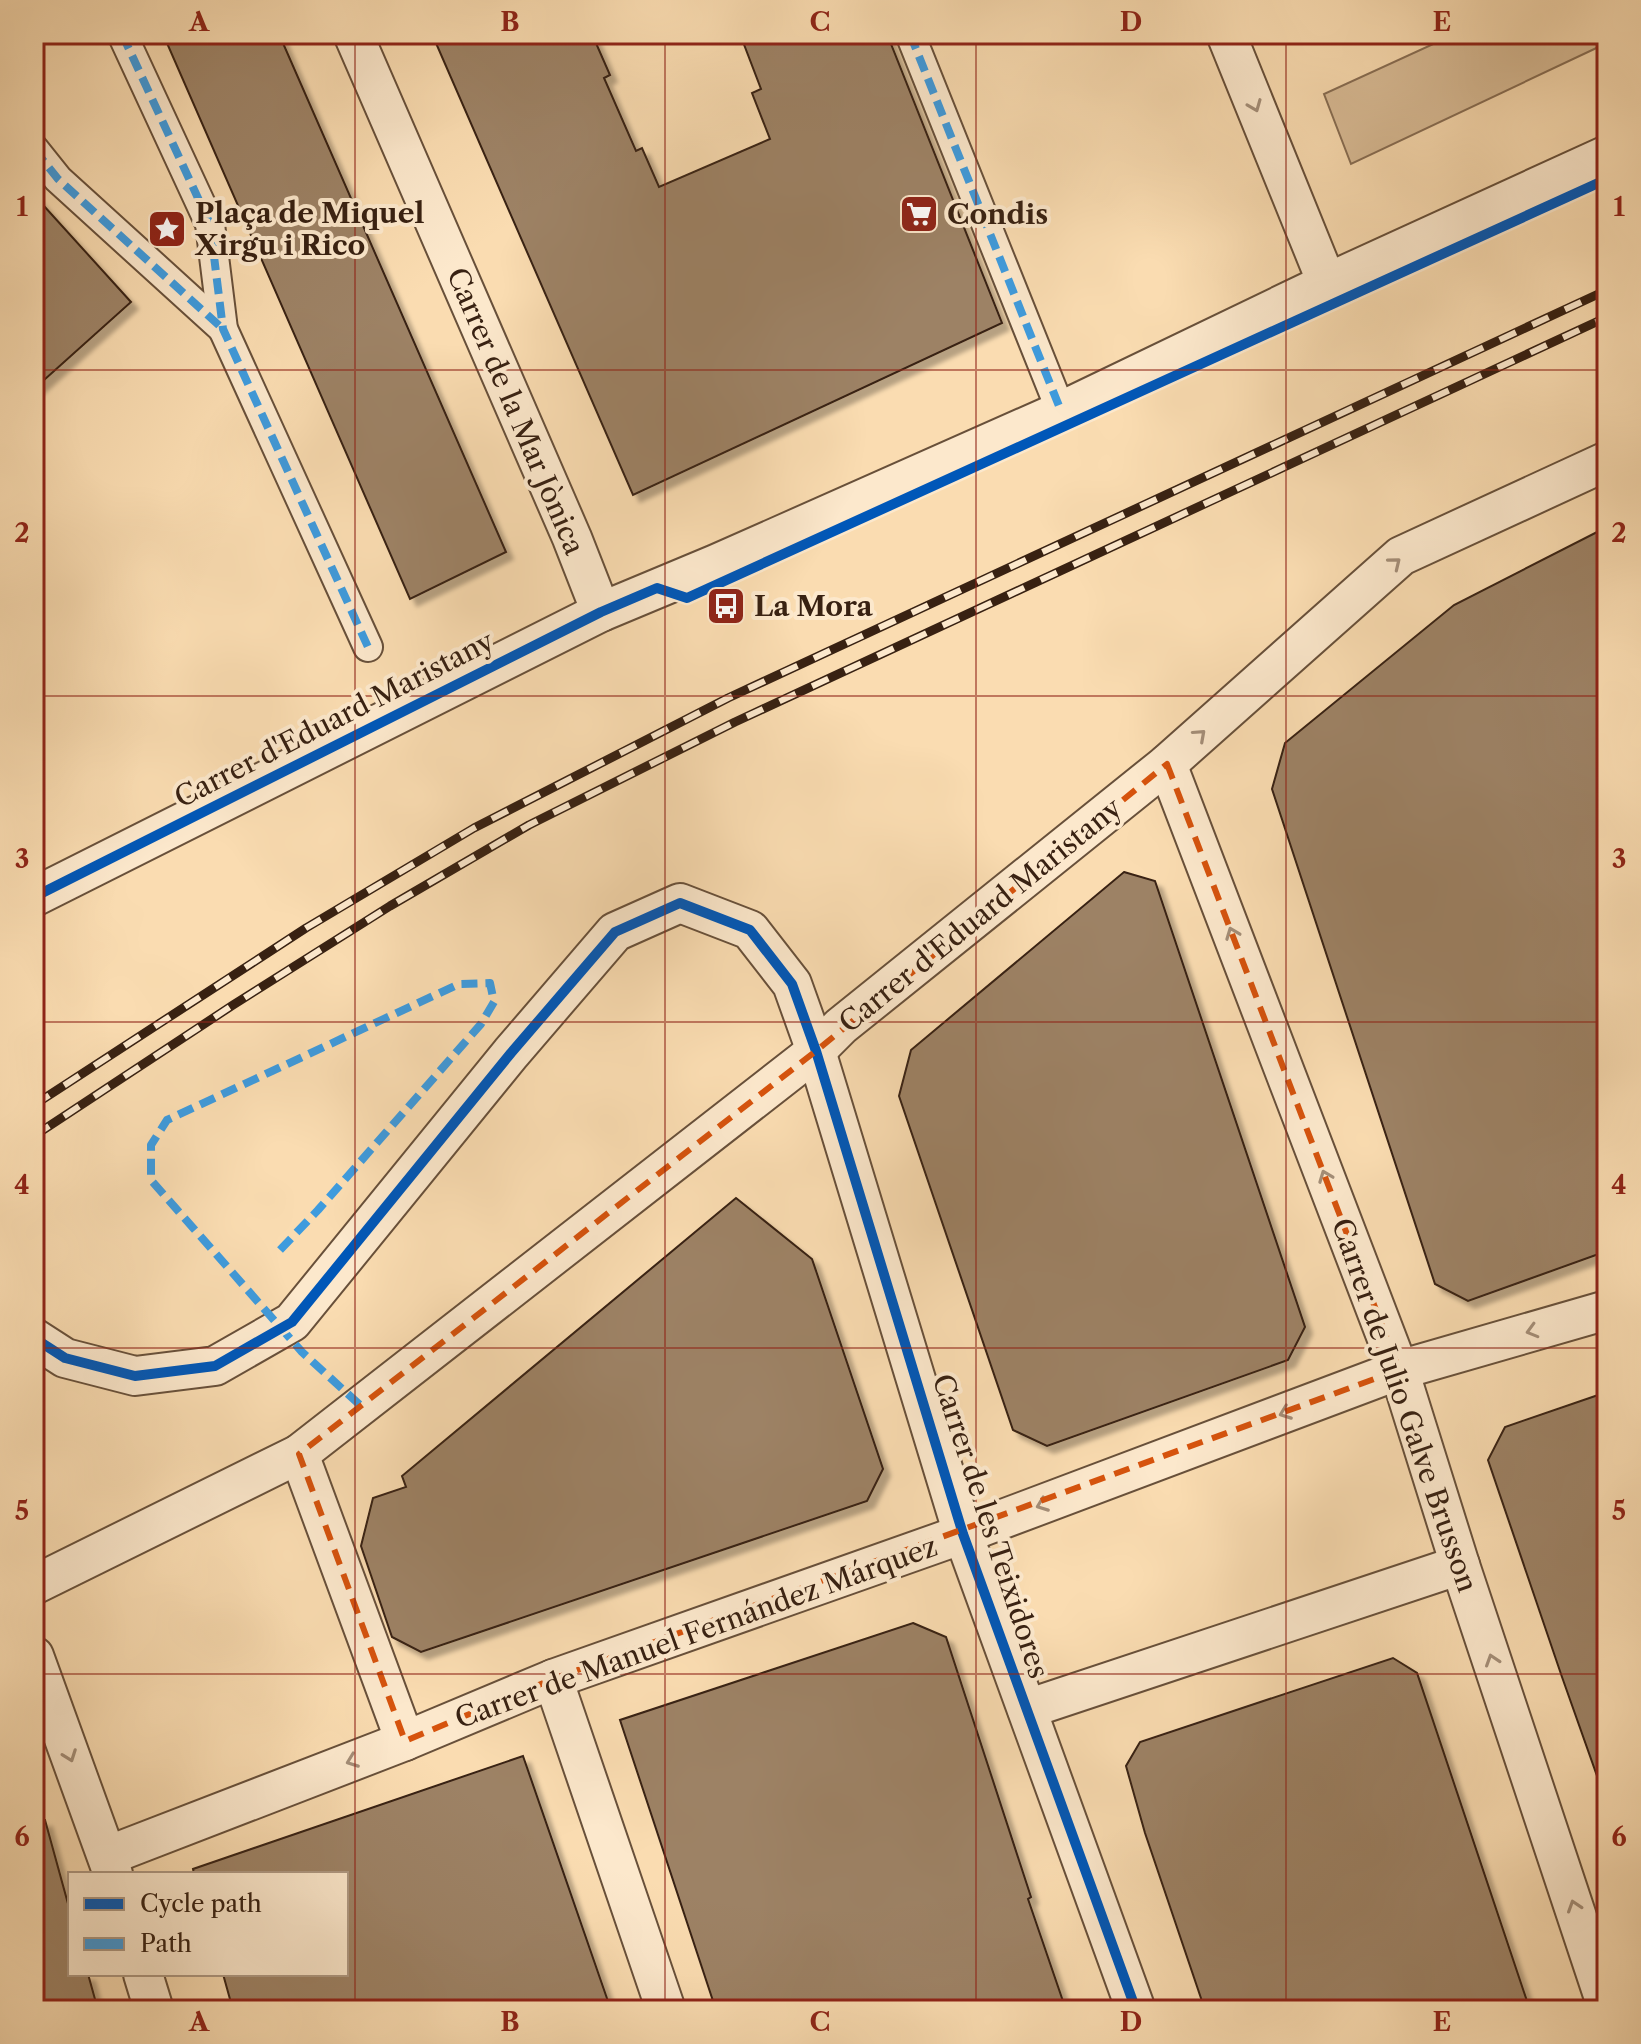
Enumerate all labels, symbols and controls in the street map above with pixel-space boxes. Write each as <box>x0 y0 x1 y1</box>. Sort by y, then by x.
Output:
text: A <box>188 6 210 38</box>
text: B <box>500 6 520 38</box>
text: C <box>810 6 830 38</box>
text: D <box>1120 6 1142 38</box>
text: E <box>1433 6 1451 38</box>
one-way arrow <box>1246 98 1262 112</box>
text: 1 <box>16 191 28 223</box>
text: 1 <box>1613 191 1625 223</box>
supermarket icon: Condis <box>898 193 940 235</box>
place label: Plaça de Miquel Xirgu i Rico <box>194 196 424 262</box>
place label: Condis <box>947 197 1048 231</box>
place icon: Plaça de Miquel Xirgu i Rico <box>146 208 188 250</box>
street label: Carrer de la Mar Jònica <box>440 263 592 560</box>
text: 2 <box>14 517 30 549</box>
text: 2 <box>1611 517 1627 549</box>
one-way arrow <box>1385 558 1400 572</box>
bus stop icon: La Mora <box>705 585 747 627</box>
place label: La Mora <box>754 589 874 623</box>
street label: Carrer d'Eduard Maristany <box>169 623 500 814</box>
one-way arrow <box>1191 730 1205 744</box>
street label: Carrer d'Eduard Maristany <box>832 790 1128 1039</box>
text: 3 <box>15 843 29 875</box>
text: 3 <box>1612 843 1626 875</box>
one-way arrow <box>1225 927 1242 941</box>
text: 4 <box>14 1169 30 1201</box>
text: 4 <box>1611 1169 1627 1201</box>
one-way arrow <box>1318 1170 1335 1184</box>
street label: Carrer de Julio Galve Brusson <box>1325 1214 1485 1596</box>
one-way arrow <box>1526 1322 1540 1338</box>
street label: Carrer de les Teixidores <box>926 1370 1056 1682</box>
one-way arrow <box>1279 1403 1293 1420</box>
text: 5 <box>15 1495 29 1527</box>
one-way arrow <box>1036 1495 1050 1512</box>
text: 5 <box>1612 1495 1626 1527</box>
street label: Carrer de Manuel Fernández Márquez <box>450 1529 942 1735</box>
one-way arrow <box>1485 1653 1501 1667</box>
one-way arrow <box>61 1748 77 1762</box>
one-way arrow <box>346 1751 360 1768</box>
text: 6 <box>14 1821 30 1853</box>
text: 6 <box>1611 1821 1627 1853</box>
legend <box>68 1872 348 1976</box>
text: Cycle path <box>140 1889 262 1918</box>
one-way arrow <box>1567 1900 1583 1914</box>
text: Path <box>140 1929 192 1958</box>
text: A <box>188 2006 210 2038</box>
text: B <box>500 2006 520 2038</box>
text: C <box>810 2006 830 2038</box>
text: D <box>1120 2006 1142 2038</box>
text: E <box>1433 2006 1451 2038</box>

